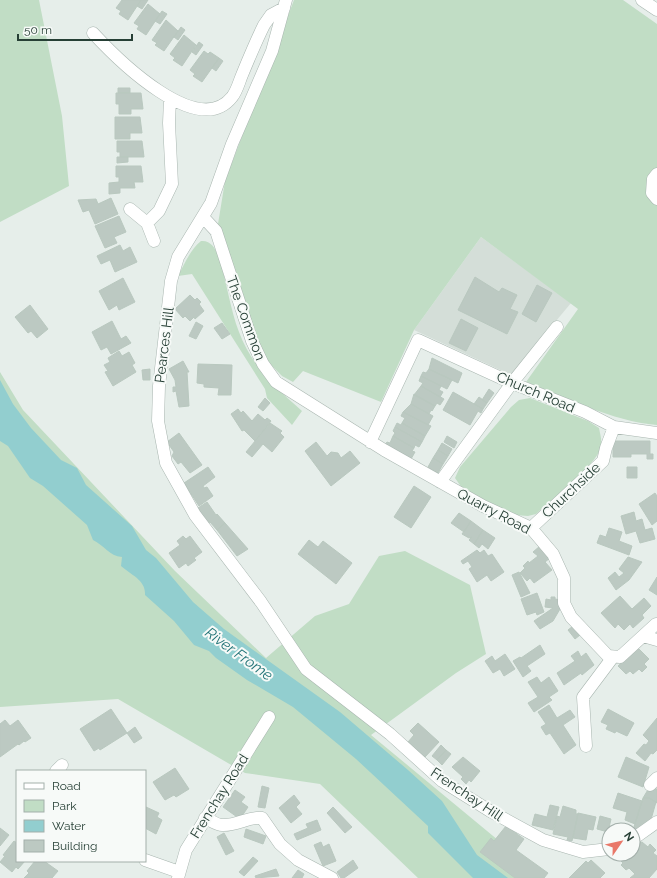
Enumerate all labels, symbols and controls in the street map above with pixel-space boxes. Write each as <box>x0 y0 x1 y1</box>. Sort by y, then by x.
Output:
scale bar <box>18 16 132 42</box>
text: 50 m <box>24 23 52 37</box>
street label: The Common <box>223 274 269 362</box>
street label: Pearces Hill <box>151 306 177 384</box>
street label: Church Road <box>494 368 578 416</box>
street label: Churchside <box>539 459 603 521</box>
street label: Quarry Road <box>455 485 533 537</box>
water label: River Frome <box>202 623 276 685</box>
street label: Frenchay Road <box>187 751 251 841</box>
street label: Frenchay Hill <box>428 764 506 824</box>
legend <box>16 770 146 862</box>
text: Road <box>52 779 81 793</box>
text: Park <box>52 799 77 813</box>
text: Water <box>52 819 86 833</box>
north arrow <box>601 822 641 862</box>
text: N <box>621 830 637 844</box>
text: Building <box>52 839 98 853</box>

